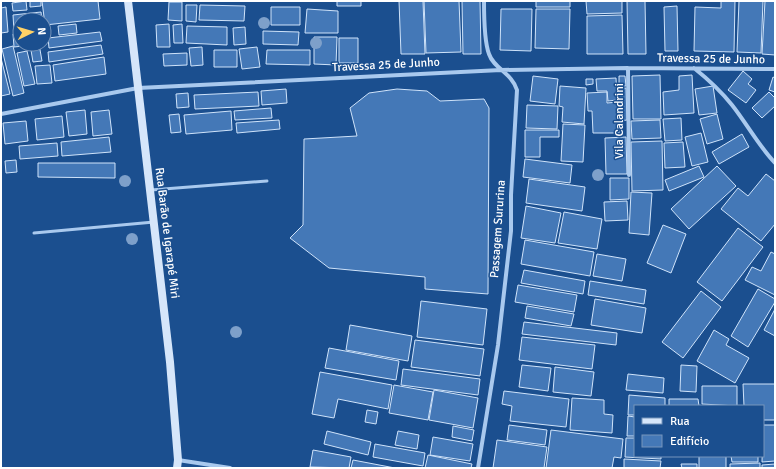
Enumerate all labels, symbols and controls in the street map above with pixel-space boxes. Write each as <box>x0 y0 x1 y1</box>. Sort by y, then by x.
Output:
north arrow <box>12 12 52 52</box>
text: N <box>35 27 48 36</box>
street label: Travessa 25 de Junho <box>657 51 765 67</box>
street label: Travessa 25 de Junho <box>332 55 440 75</box>
street label: Vila Calandrini <box>612 83 627 159</box>
street label: Rua Barão de Igarapé Miri <box>152 167 182 299</box>
street label: Passagem Sururina <box>487 179 509 279</box>
legend <box>634 405 764 457</box>
text: Rua <box>670 414 690 429</box>
text: Edifício <box>670 434 709 449</box>

